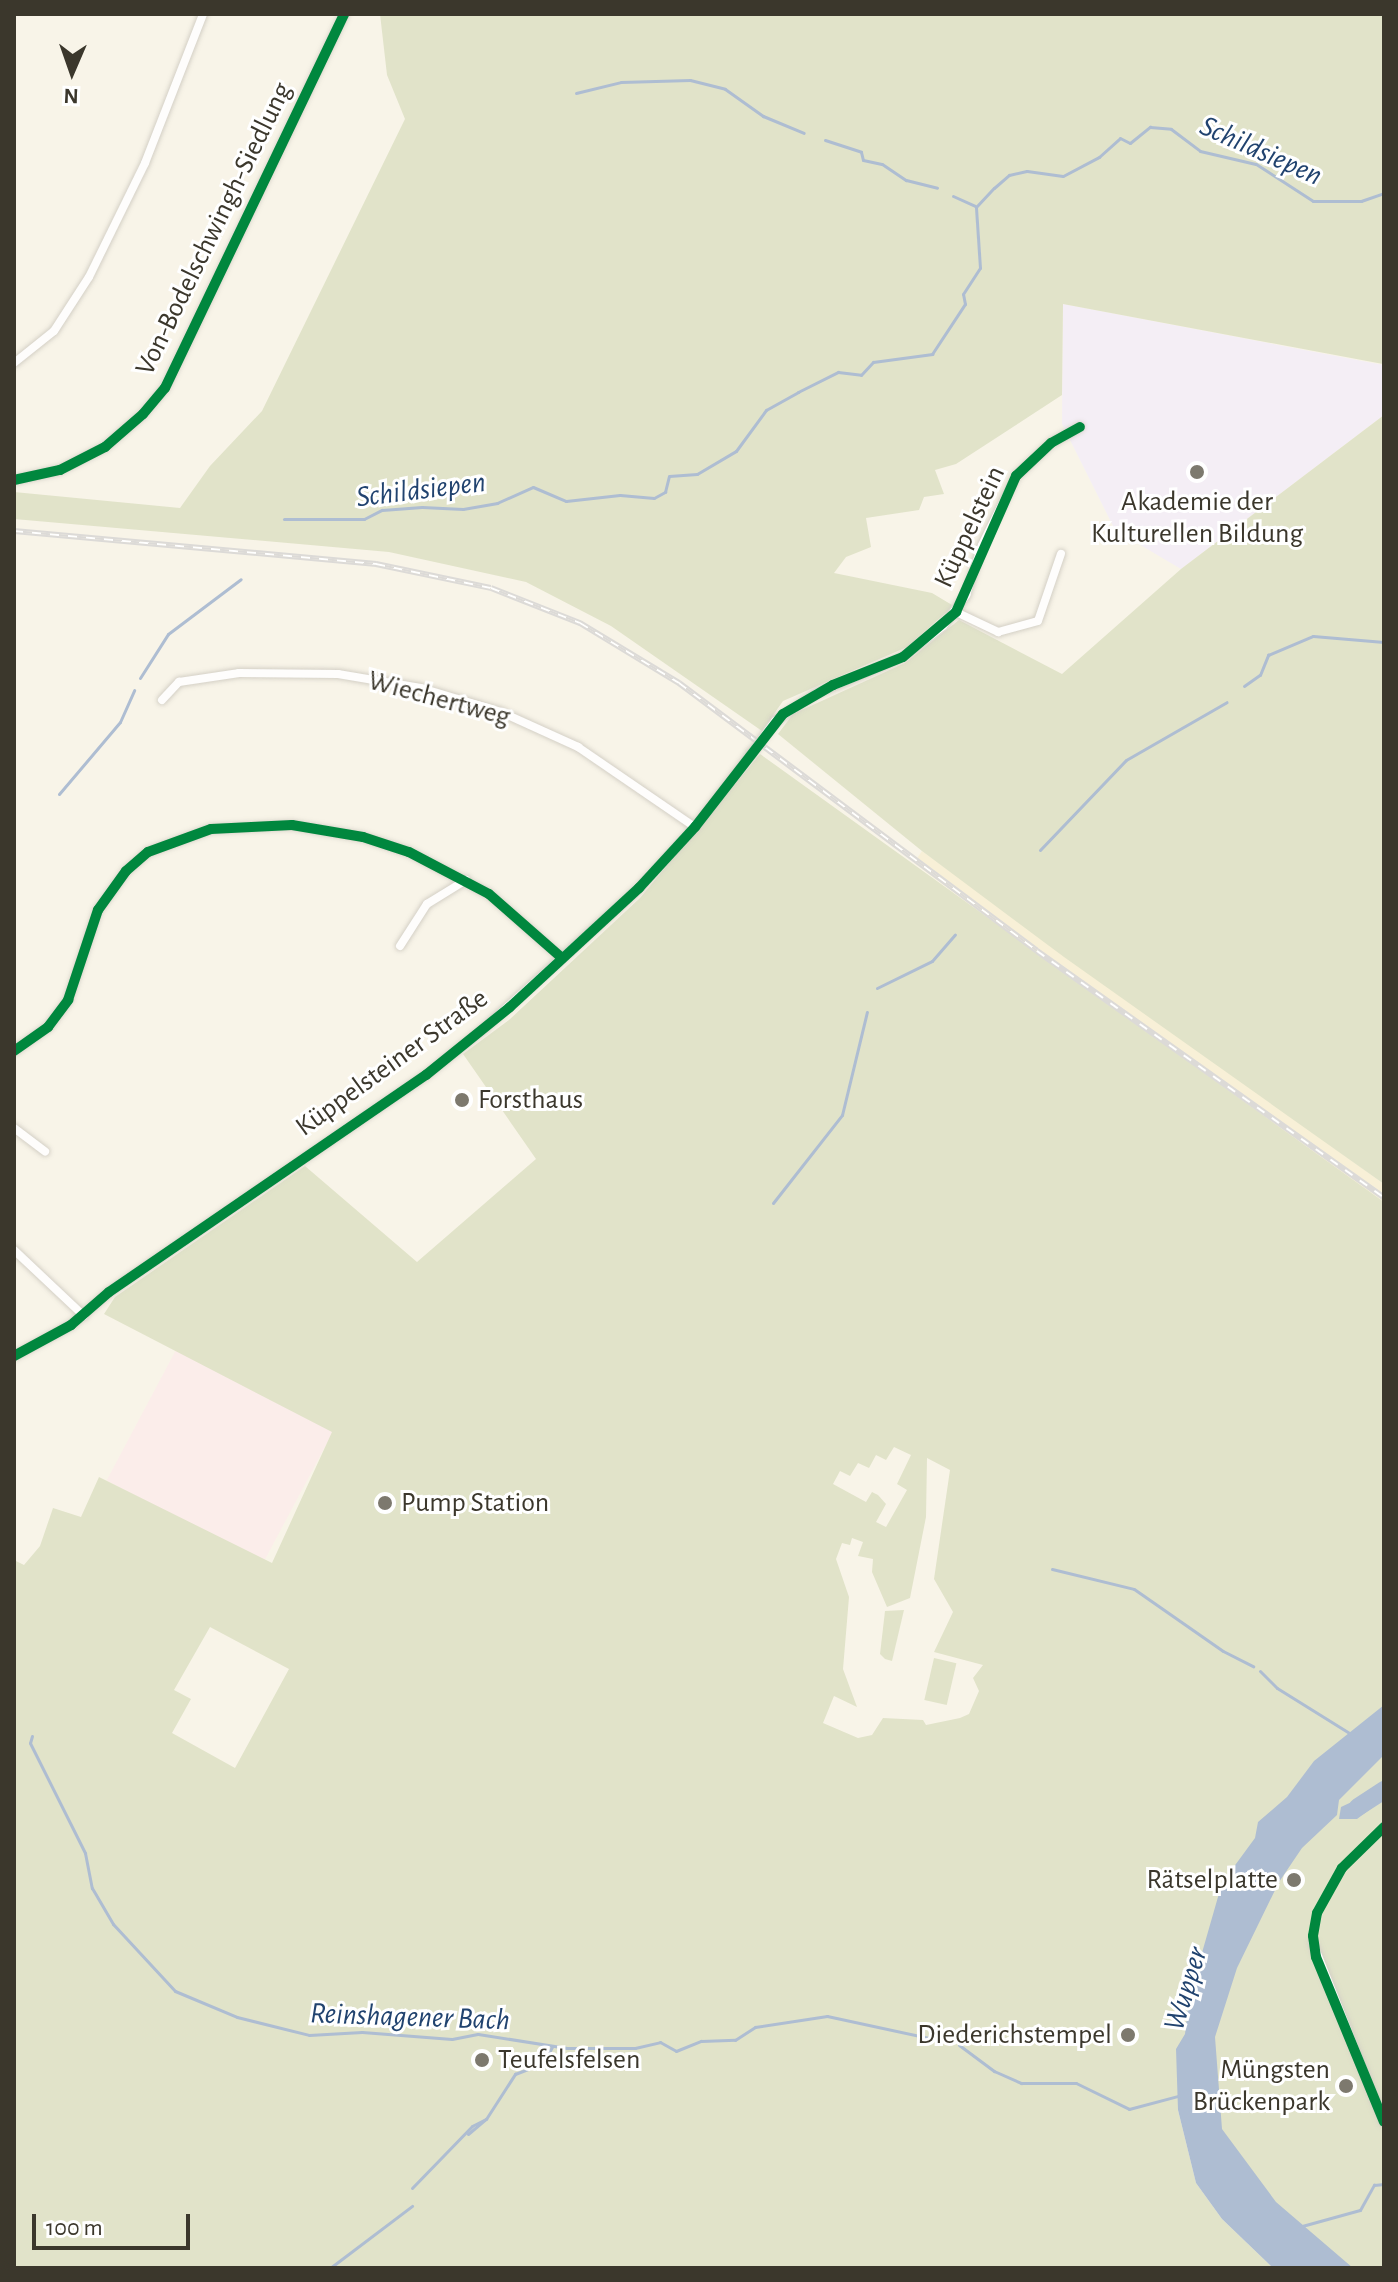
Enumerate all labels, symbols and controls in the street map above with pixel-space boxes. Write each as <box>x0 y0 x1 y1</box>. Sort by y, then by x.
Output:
north arrow <box>32 32 112 112</box>
street label: Von-Bodelschwingh-Siedlung <box>128 77 300 381</box>
text: N <box>63 85 79 107</box>
water label: Schildsiepen <box>1194 108 1328 194</box>
street label: Küppelstein <box>927 461 1013 593</box>
marker: Akademie der Kulturellen Bildung <box>1188 463 1206 481</box>
water label: Schildsiepen <box>354 464 488 516</box>
place label: Akademie der Kulturellen Bildung <box>1091 485 1303 551</box>
street label: Wiechertweg <box>364 664 514 734</box>
street label: Küppelsteiner Straße <box>289 982 495 1144</box>
place label: Forsthaus <box>478 1083 583 1117</box>
marker: Forsthaus <box>453 1091 471 1109</box>
place label: Pump Station <box>401 1486 549 1520</box>
marker: Pump Station <box>376 1494 394 1512</box>
place label: Rätselplatte <box>1146 1863 1278 1897</box>
marker: Rätselplatte <box>1285 1871 1303 1889</box>
water label: Wupper <box>1156 1943 1216 2035</box>
water label: Reinshagener Bach <box>309 1996 511 2038</box>
place label: Diederichstempel <box>917 2018 1112 2052</box>
marker: Diederichstempel <box>1119 2026 1137 2044</box>
place label: Teufelsfelsen <box>498 2043 640 2077</box>
marker: Teufelsfelsen <box>473 2051 491 2069</box>
place label: Müngsten Brückenpark <box>1193 2053 1330 2119</box>
marker: Müngsten Brückenpark <box>1337 2077 1355 2095</box>
scale bar <box>36 2198 194 2248</box>
text: 100 m <box>46 2216 103 2240</box>

